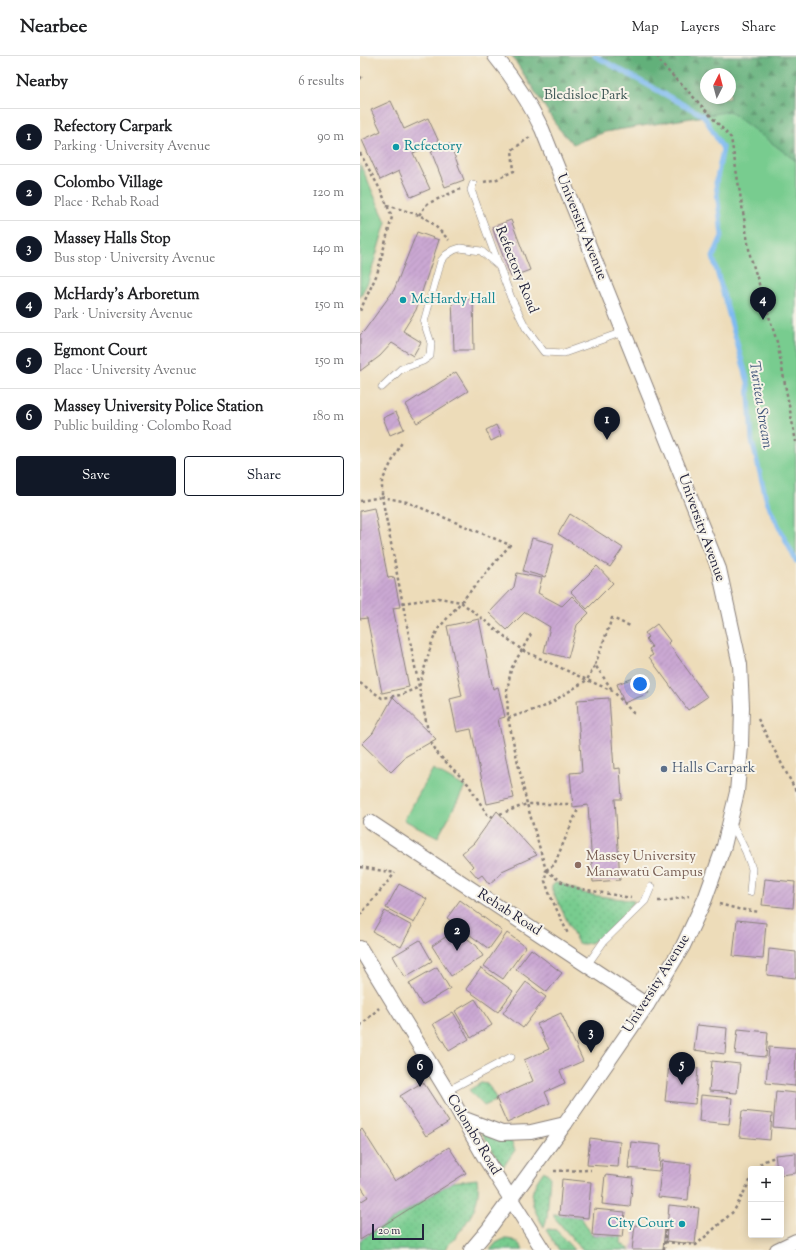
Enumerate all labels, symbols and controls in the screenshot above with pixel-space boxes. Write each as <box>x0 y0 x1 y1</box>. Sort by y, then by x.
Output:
text: Nearbee <box>20 14 87 41</box>
text: Map <box>632 18 659 38</box>
text: Layers <box>681 18 719 38</box>
text: Share <box>741 18 776 38</box>
north arrow <box>700 68 736 104</box>
text: Nearby <box>16 70 68 94</box>
text: 6 results <box>298 73 344 91</box>
park label: Bledisloe Park <box>544 86 628 106</box>
text: Refectory Carpark <box>54 117 173 138</box>
text: 1 <box>27 128 31 146</box>
text: 90 m <box>317 128 344 146</box>
place label: Refectory <box>404 137 462 157</box>
text: Parking · University Avenue <box>54 138 210 156</box>
marker: Refectory <box>391 142 401 152</box>
street label: University Avenue <box>551 171 611 283</box>
text: Colombo Village <box>54 173 163 194</box>
text: 2 <box>26 184 32 202</box>
text: 120 m <box>313 184 344 202</box>
text: Place · Rehab Road <box>54 194 159 212</box>
street label: Refectory Road <box>489 223 543 317</box>
text: Massey Halls Stop <box>54 229 171 250</box>
text: 3 <box>26 240 32 258</box>
text: 140 m <box>313 240 344 258</box>
text: Bus stop · University Avenue <box>54 250 215 268</box>
text: McHardy's Arboretum <box>54 285 199 306</box>
pin: 4 <box>750 287 776 320</box>
place label: McHardy Hall <box>411 290 496 310</box>
marker: McHardy Hall <box>398 295 408 305</box>
text: 4 <box>26 296 32 314</box>
text: 150 m <box>315 296 344 314</box>
text: Park · University Avenue <box>54 306 193 324</box>
text: Egmont Court <box>54 341 147 362</box>
text: 5 <box>27 352 31 370</box>
text: 150 m <box>315 352 344 370</box>
water label: Turitea Stream <box>743 360 777 451</box>
text: Place · University Avenue <box>54 362 197 380</box>
text: Massey University Police Station <box>54 397 264 418</box>
pin: 1 <box>594 407 620 440</box>
text: 6 <box>26 408 32 426</box>
text: 180 m <box>313 408 344 426</box>
text: Public building · Colombo Road <box>54 418 232 436</box>
button: Save <box>16 456 176 496</box>
button: Share <box>184 456 344 496</box>
street label: University Avenue <box>672 471 730 585</box>
your location <box>630 674 650 694</box>
place label: Halls Carpark <box>672 759 756 779</box>
marker: Halls Carpark <box>659 764 669 774</box>
place label: Massey University Manawatū Campus <box>586 847 703 883</box>
marker: Massey University Manawatū Campus <box>573 860 583 870</box>
street label: Rehab Road <box>473 885 545 941</box>
pin: 2 <box>444 918 470 951</box>
street label: University Avenue <box>619 931 695 1037</box>
pin: 3 <box>578 1020 604 1053</box>
pin: 5 <box>669 1052 695 1085</box>
pin: 6 <box>407 1054 433 1087</box>
street label: Colombo Road <box>441 1091 505 1179</box>
map controls <box>748 1166 784 1238</box>
button: + <box>748 1166 784 1202</box>
button: − <box>748 1202 784 1238</box>
place label: City Court <box>608 1214 674 1234</box>
marker: City Court <box>677 1219 687 1229</box>
scale bar <box>372 1222 424 1241</box>
text: 20 m <box>378 1223 400 1239</box>

